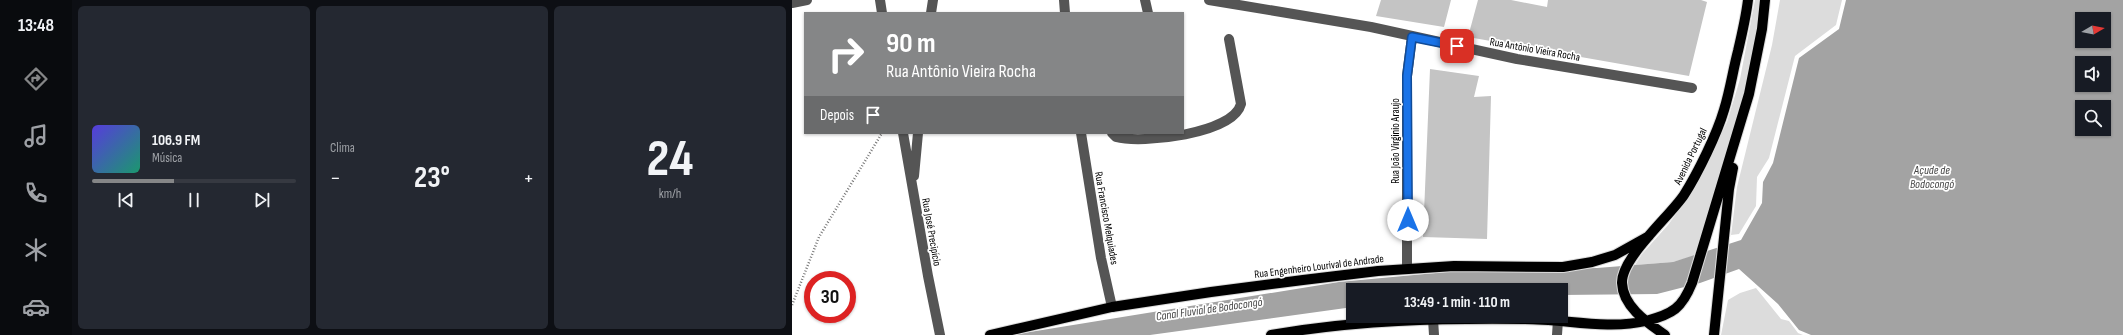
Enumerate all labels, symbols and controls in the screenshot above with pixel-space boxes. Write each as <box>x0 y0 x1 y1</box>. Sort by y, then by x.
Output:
north arrow <box>2075 12 2111 48</box>
map controls <box>2075 12 2111 136</box>
text: 13:48 <box>18 15 54 36</box>
text: 90 m <box>886 27 936 60</box>
icon: right <box>820 28 872 80</box>
pin <box>1440 29 1474 63</box>
icon: arrive <box>1446 35 1468 57</box>
street label: Rua Antônio Vieira Rocha <box>1489 35 1581 64</box>
button: sound <box>2075 56 2111 92</box>
text: Rua Antônio Vieira Rocha <box>886 61 1036 82</box>
icon: directions <box>22 65 50 93</box>
street label: Rua João Virginio Araujo <box>1389 98 1402 184</box>
button: search <box>2075 100 2111 136</box>
icon: arrive <box>862 104 884 126</box>
text: Depois <box>820 106 854 125</box>
icon: music <box>22 122 50 150</box>
street label: Avenida Portugal <box>1671 126 1710 188</box>
text: 24 <box>647 128 693 191</box>
text: 106.9 FM <box>152 131 200 150</box>
text: Clima <box>330 140 355 156</box>
text: Música <box>152 150 182 166</box>
text: 23° <box>414 160 450 196</box>
water label: Açude de Bodocongó <box>1910 163 1954 192</box>
text: − <box>330 165 341 192</box>
text: + <box>523 165 534 192</box>
street label: Rua Francisco Melquiades <box>1092 171 1121 266</box>
icon: phone <box>22 179 50 207</box>
text: km/h <box>659 186 681 202</box>
icon: previous <box>115 189 137 211</box>
icon: pause <box>183 189 205 211</box>
icon: next <box>251 189 273 211</box>
street label: Rua José Precipício <box>919 197 944 267</box>
position arrow <box>1387 199 1429 241</box>
icon: climate <box>22 236 50 264</box>
street label: Rua Engenheiro Lourival de Andrade <box>1254 252 1385 281</box>
speed limit sign: 30 <box>804 271 856 323</box>
icon: car <box>22 293 50 321</box>
text: 13:49 · 1 min · 110 m <box>1404 293 1510 312</box>
water label: Canal Fluvial de Bodocongó <box>1155 295 1263 324</box>

